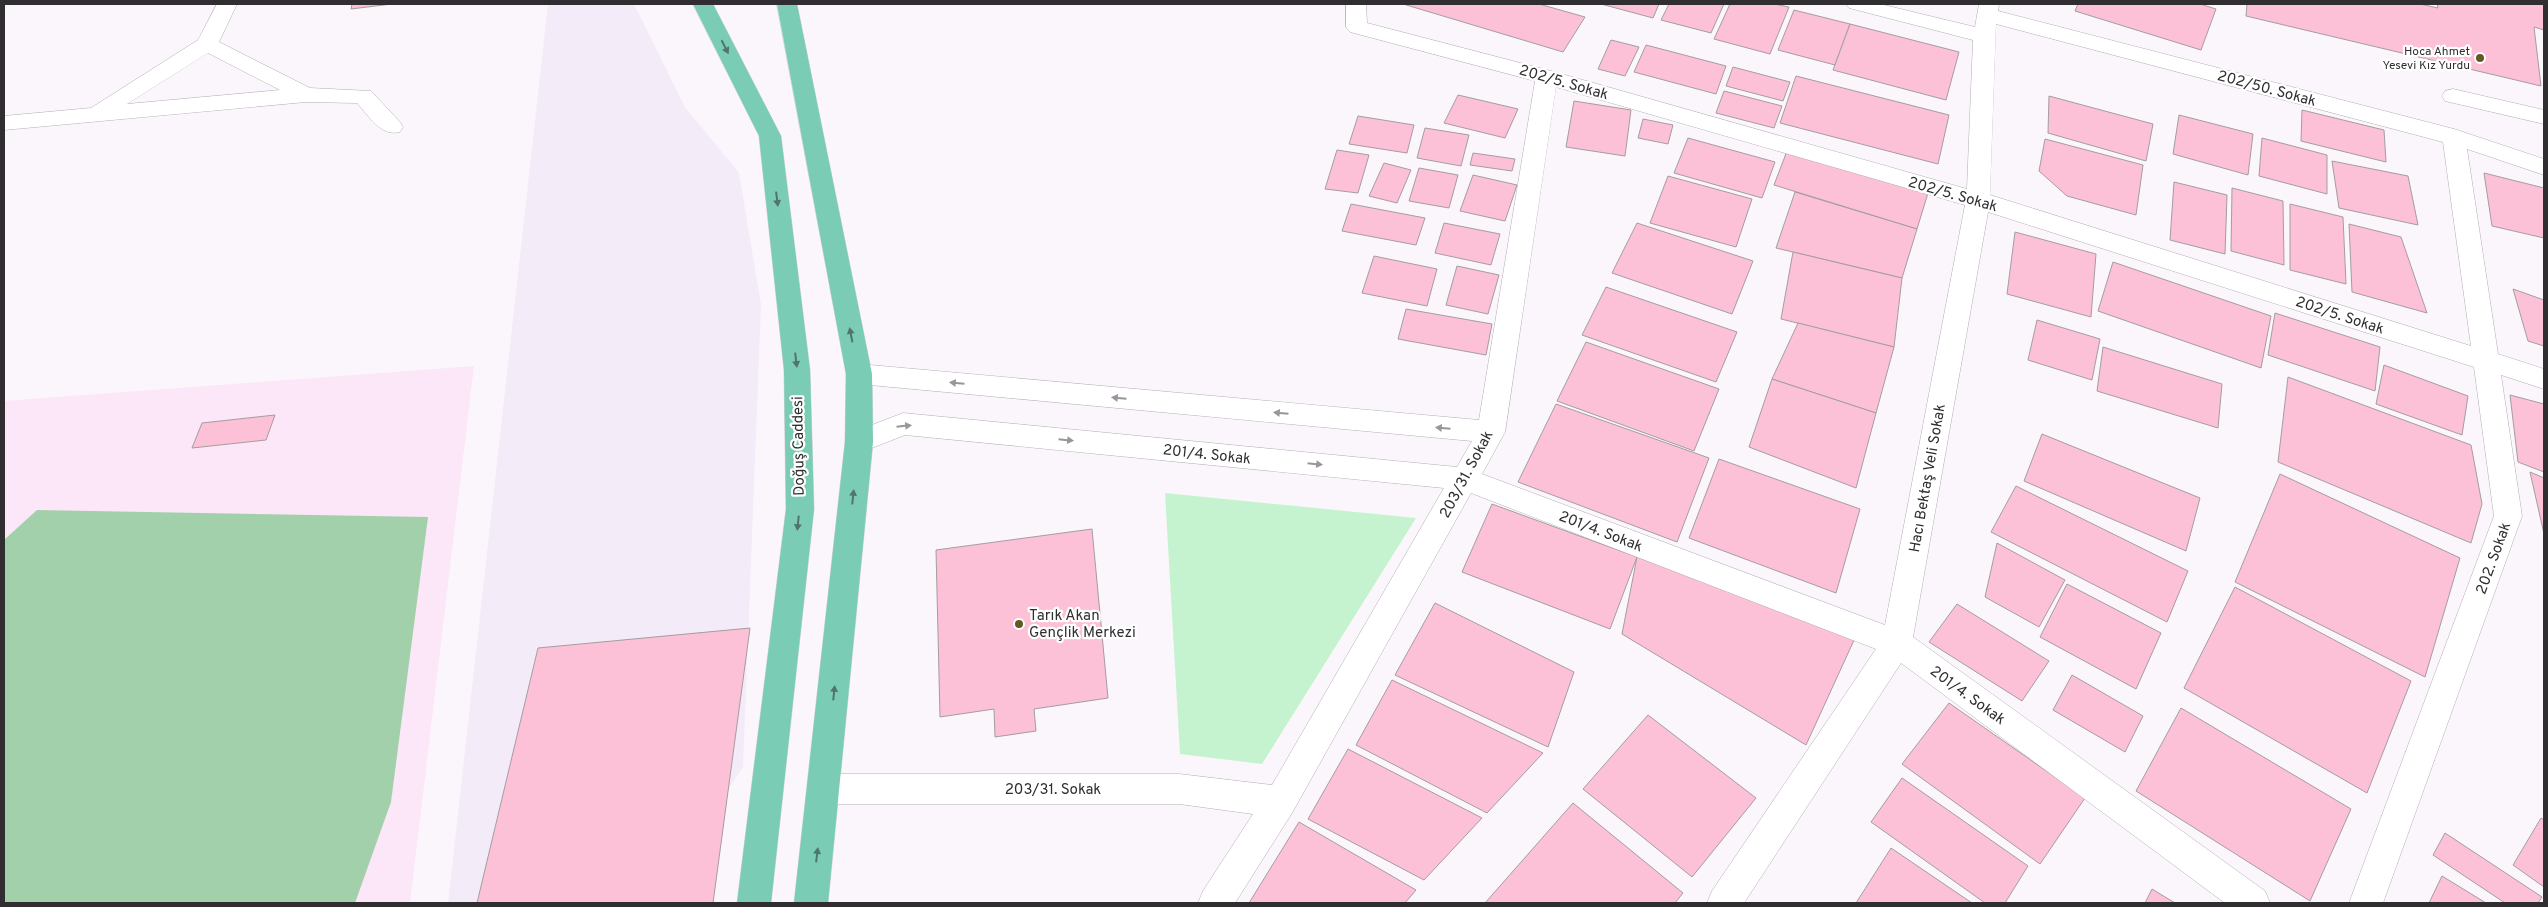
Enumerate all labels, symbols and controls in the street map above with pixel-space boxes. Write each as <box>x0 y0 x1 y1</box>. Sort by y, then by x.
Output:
one-way arrow <box>721 40 729 54</box>
place label: Hoca Ahmet Yesevi Kız Yurdu <box>2382 44 2470 74</box>
marker: Hoca Ahmet Yesevi Kız Yurdu <box>2474 52 2486 64</box>
street label: 202/5. Sokak <box>1517 62 1610 105</box>
street label: 202/50. Sokak <box>2215 67 2318 112</box>
street label: 202/5. Sokak <box>1906 174 1999 217</box>
one-way arrow <box>773 191 781 207</box>
street label: 202/5. Sokak <box>2293 293 2386 340</box>
one-way arrow <box>847 327 855 343</box>
one-way arrow <box>792 353 800 369</box>
one-way arrow <box>949 379 965 387</box>
one-way arrow <box>1111 394 1127 402</box>
street label: Doğuş Caddesi <box>789 396 810 496</box>
street label: Hacı Bektaş Veli Sokak <box>1906 402 1951 554</box>
one-way arrow <box>1273 409 1289 417</box>
one-way arrow <box>897 422 913 430</box>
one-way arrow <box>1435 423 1451 431</box>
street label: 203/31. Sokak <box>1436 428 1498 522</box>
one-way arrow <box>1058 436 1074 444</box>
street label: 201/4. Sokak <box>1162 441 1252 470</box>
one-way arrow <box>1307 461 1323 469</box>
one-way arrow <box>849 488 857 504</box>
street label: 201/4. Sokak <box>1556 508 1645 557</box>
one-way arrow <box>794 515 802 531</box>
street label: 202. Sokak <box>2473 520 2516 597</box>
place label: Tarık Akan Gençlik Merkezi <box>1029 607 1136 643</box>
marker: Tarık Akan Gençlik Merkezi <box>1013 618 1025 630</box>
street label: 201/4. Sokak <box>1926 663 2009 730</box>
one-way arrow <box>830 685 838 701</box>
street label: 203/31. Sokak <box>1005 781 1101 800</box>
one-way arrow <box>813 847 821 863</box>

